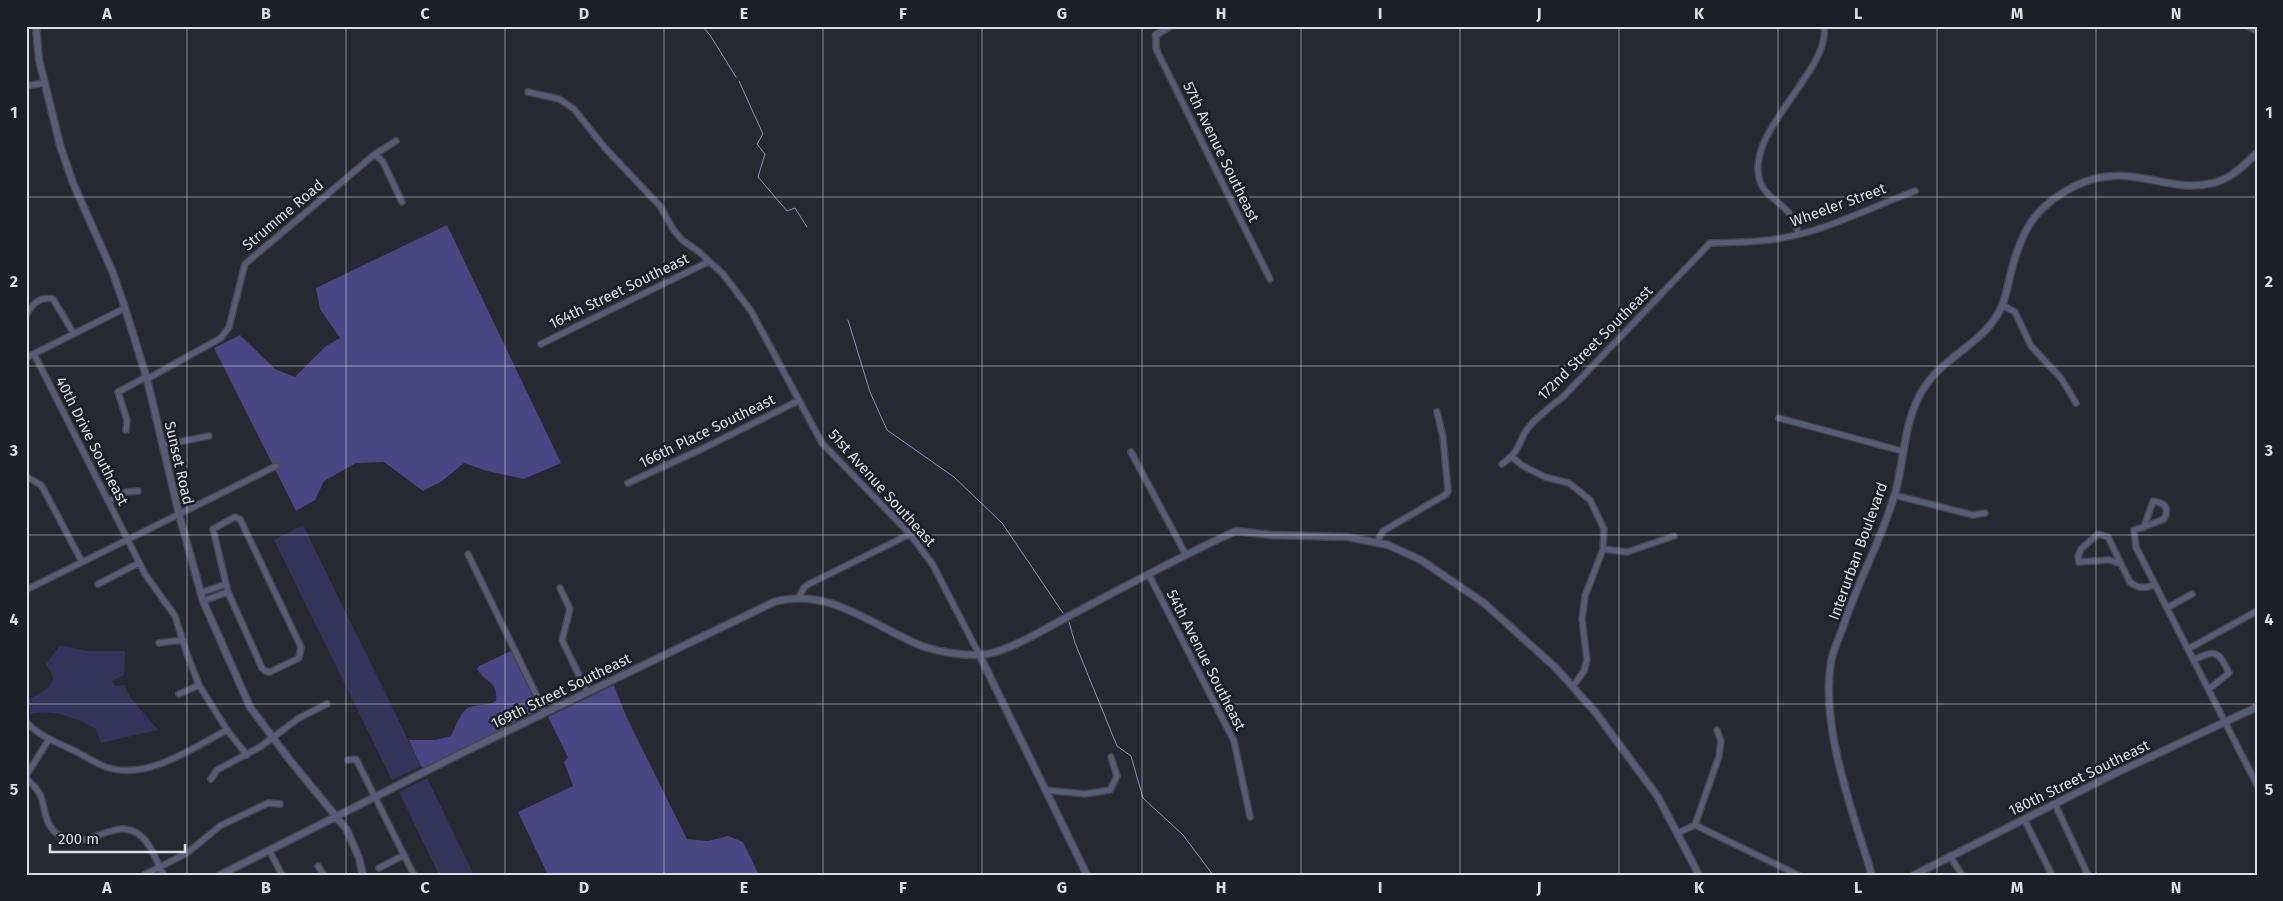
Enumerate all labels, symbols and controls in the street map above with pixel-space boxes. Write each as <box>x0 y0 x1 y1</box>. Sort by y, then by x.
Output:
text: A <box>101 4 112 23</box>
text: B <box>261 4 271 23</box>
text: C <box>420 4 430 23</box>
text: D <box>579 4 589 23</box>
text: E <box>740 4 748 23</box>
text: F <box>899 4 907 23</box>
text: G <box>1057 4 1067 23</box>
text: H <box>1216 4 1226 23</box>
text: I <box>1378 4 1382 23</box>
text: J <box>1535 4 1542 23</box>
text: K <box>1694 4 1705 23</box>
text: L <box>1854 4 1862 23</box>
text: M <box>2011 4 2024 23</box>
text: N <box>2171 4 2181 23</box>
street label: 57th Avenue Southeast <box>1179 79 1263 226</box>
text: 1 <box>10 103 18 122</box>
text: 1 <box>2265 103 2273 122</box>
street label: Strumme Road <box>239 176 327 254</box>
street label: Wheeler Street <box>1788 179 1889 231</box>
street label: 164th Street Southeast <box>546 249 693 333</box>
text: 2 <box>10 272 18 291</box>
text: 2 <box>2265 272 2273 291</box>
street label: 172nd Street Southeast <box>1534 281 1657 404</box>
street label: 40th Drive Southeast <box>52 374 133 509</box>
street label: 166th Place Southeast <box>636 390 778 472</box>
street label: Sunset Road <box>161 420 197 506</box>
street label: 51st Avenue Southeast <box>825 426 940 551</box>
text: 3 <box>9 441 18 460</box>
text: 3 <box>2264 441 2273 460</box>
street label: Interurban Boulevard <box>1825 480 1891 622</box>
street label: 54th Avenue Southeast <box>1163 587 1250 734</box>
text: 4 <box>9 610 19 629</box>
text: 4 <box>2264 610 2274 629</box>
street label: 169th Street Southeast <box>488 649 634 733</box>
street label: 180th Street Southeast <box>2006 736 2153 820</box>
text: 5 <box>10 780 19 799</box>
text: 5 <box>2265 780 2274 799</box>
scale bar <box>50 821 185 853</box>
text: 200 m <box>58 830 99 848</box>
text: A <box>101 878 112 897</box>
text: B <box>261 878 271 897</box>
text: C <box>420 878 430 897</box>
text: D <box>579 878 589 897</box>
text: E <box>740 878 748 897</box>
text: F <box>899 878 907 897</box>
text: G <box>1057 878 1067 897</box>
text: H <box>1216 878 1226 897</box>
text: I <box>1378 878 1382 897</box>
text: J <box>1535 878 1542 897</box>
text: K <box>1694 878 1705 897</box>
text: L <box>1854 878 1862 897</box>
text: M <box>2011 878 2024 897</box>
text: N <box>2171 878 2181 897</box>

